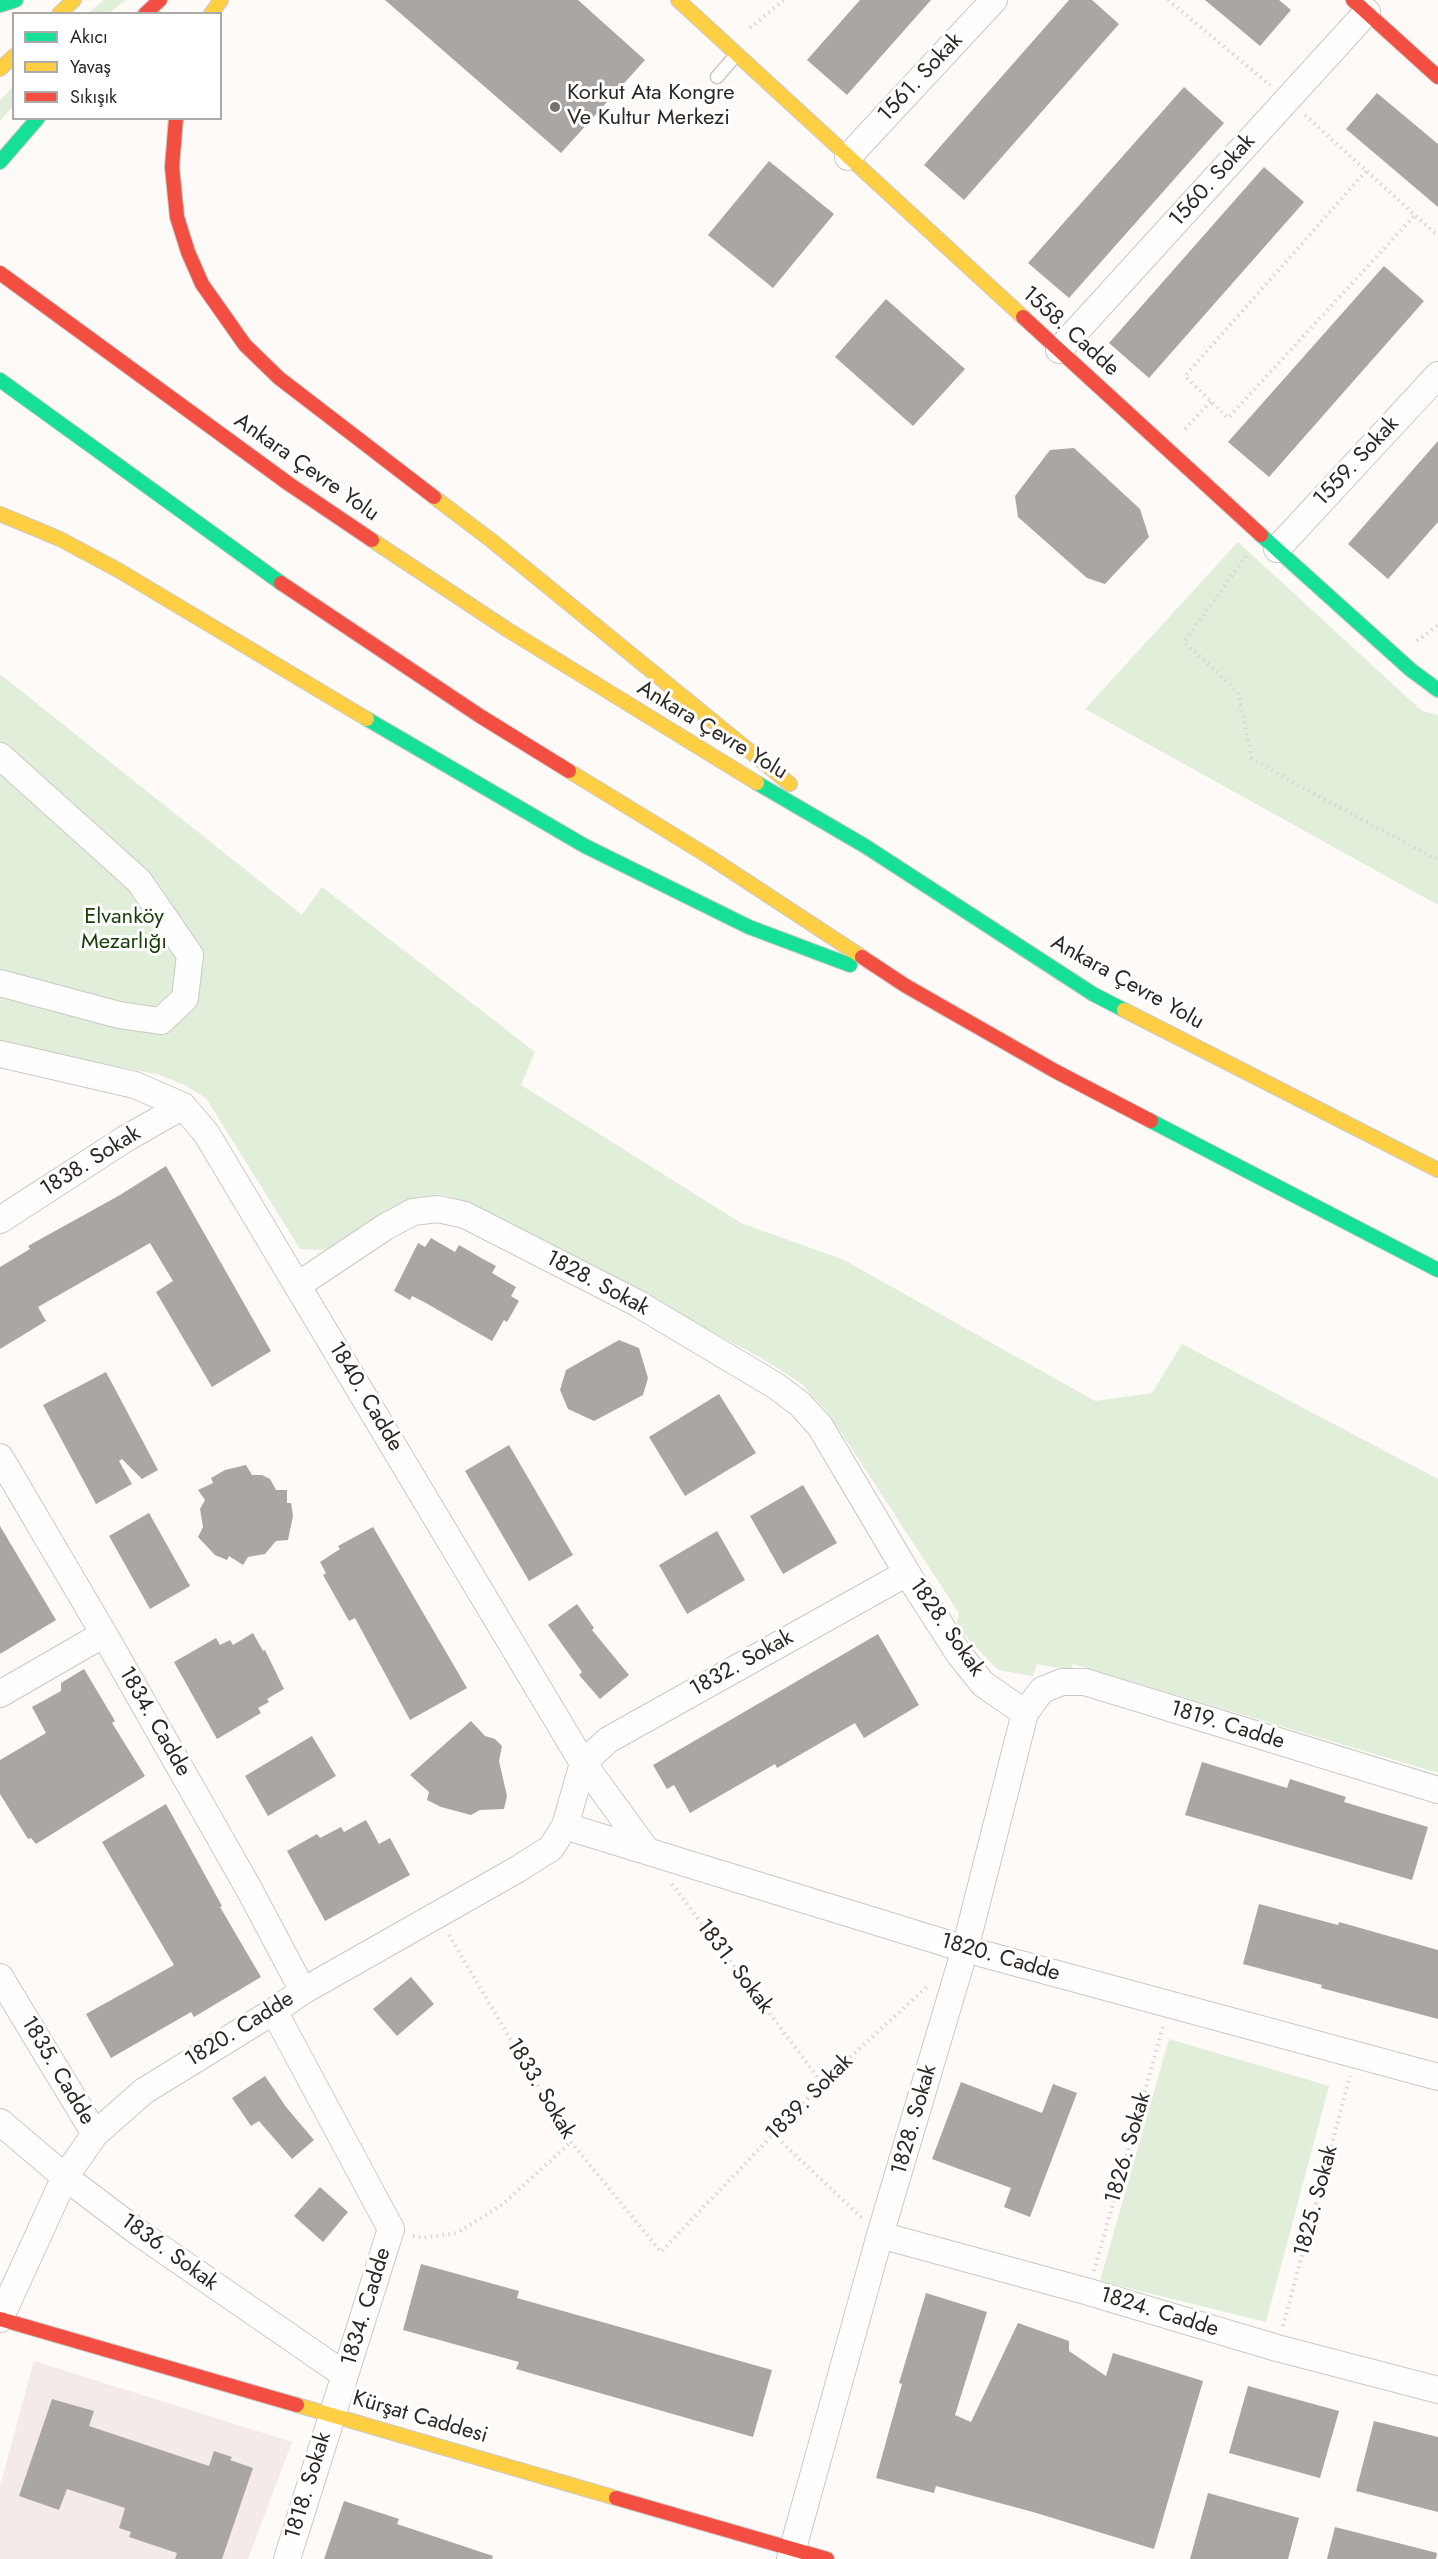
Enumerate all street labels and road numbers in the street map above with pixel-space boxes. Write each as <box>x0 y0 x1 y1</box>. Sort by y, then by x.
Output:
street label: 1561. Sokak <box>873 28 969 128</box>
street label: 1560. Sokak <box>1165 129 1261 233</box>
street label: 1558. Cadde <box>1016 281 1124 383</box>
street label: Ankara Çevre Yolu <box>229 408 383 528</box>
street label: 1559. Sokak <box>1309 412 1405 512</box>
street label: Ankara Çevre Yolu <box>632 676 792 786</box>
street label: Ankara Çevre Yolu <box>1046 930 1208 1036</box>
street label: 1838. Sokak <box>36 1121 146 1203</box>
street label: 1828. Sokak <box>541 1246 653 1322</box>
street label: 1840. Cadde <box>322 1337 408 1457</box>
street label: 1828. Sokak <box>903 1574 989 1682</box>
street label: 1832. Sokak <box>686 1625 798 1703</box>
street label: 1834. Cadde <box>112 1663 196 1781</box>
street label: 1819. Cadde <box>1167 1696 1287 1756</box>
street label: 1831. Sokak <box>690 1915 778 2019</box>
street label: 1820. Cadde <box>937 1928 1063 1988</box>
street label: 1820. Cadde <box>181 1986 299 2074</box>
street label: 1835. Cadde <box>14 2012 100 2130</box>
street label: 1833. Sokak <box>500 2034 580 2144</box>
street label: 1839. Sokak <box>761 2049 859 2147</box>
street label: 1828. Sokak <box>887 2062 943 2178</box>
street label: 1826. Sokak <box>1101 2089 1157 2207</box>
street label: 1825. Sokak <box>1289 2143 1345 2259</box>
street label: 1836. Sokak <box>115 2209 223 2297</box>
street label: 1834. Cadde <box>337 2245 397 2369</box>
street label: 1824. Cadde <box>1097 2282 1221 2344</box>
street label: Kürşat Caddesi <box>349 2386 491 2450</box>
street label: 1818. Sokak <box>280 2429 338 2543</box>

